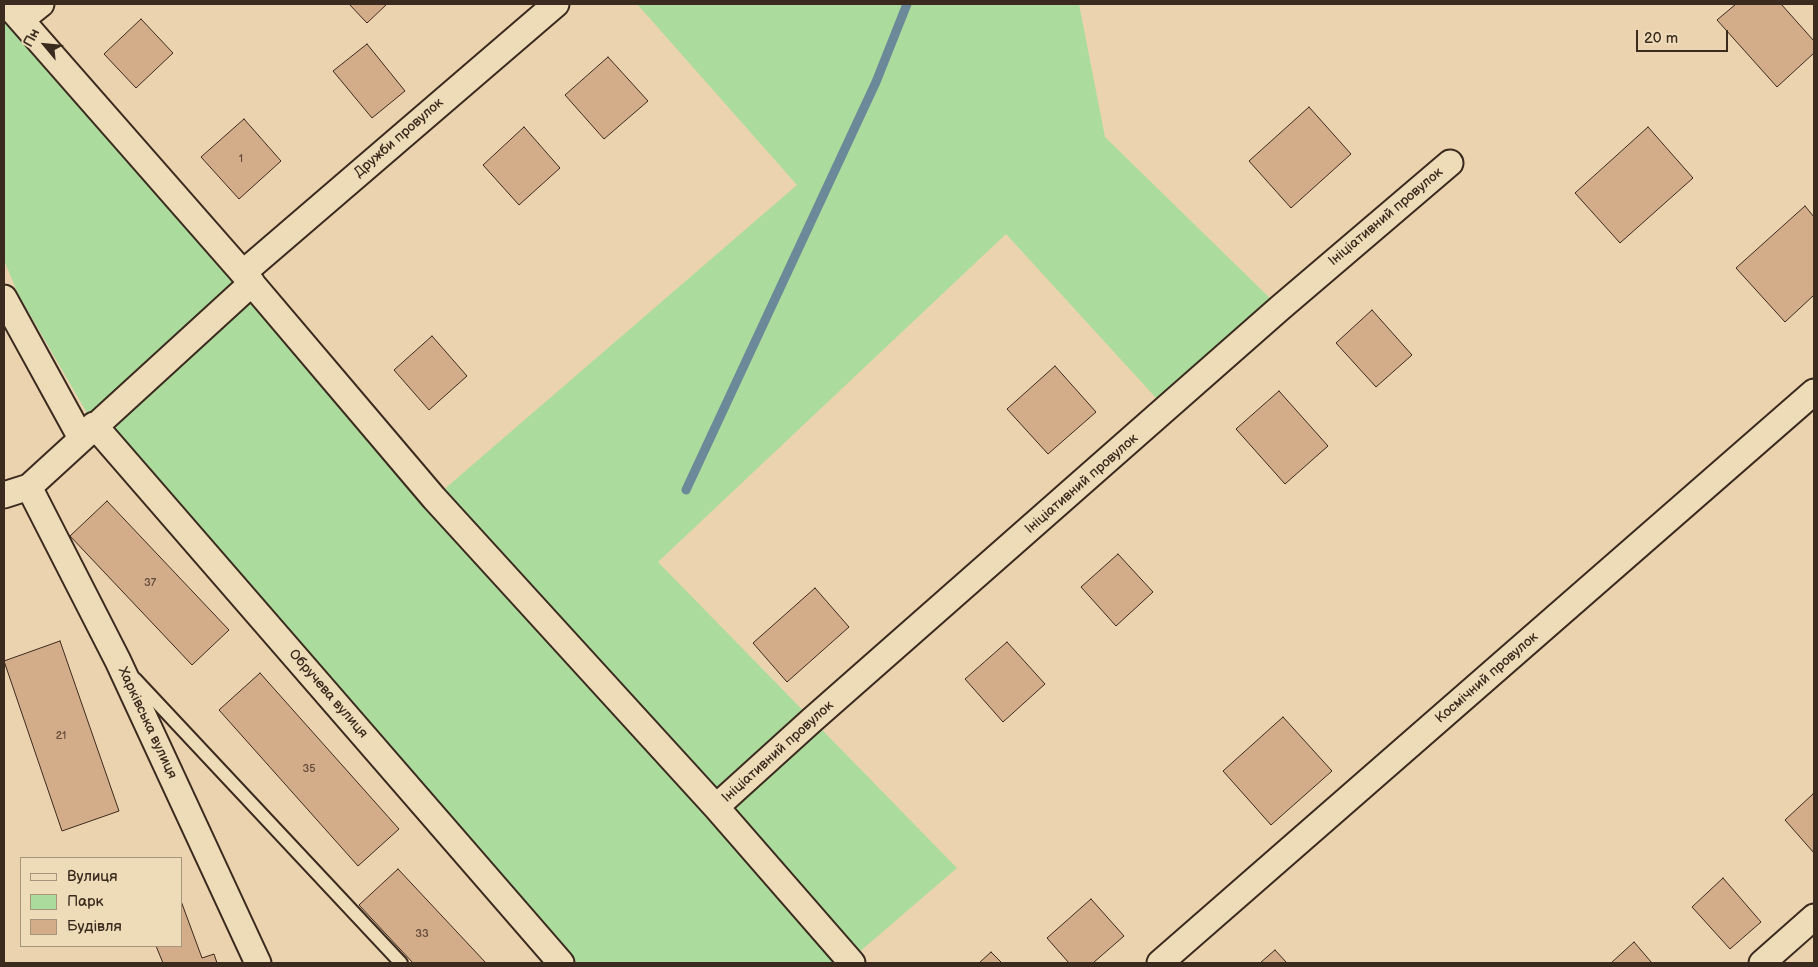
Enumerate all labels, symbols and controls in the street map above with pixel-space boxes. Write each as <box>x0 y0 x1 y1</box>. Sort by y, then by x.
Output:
north arrow <box>20 20 70 70</box>
scale bar <box>1638 20 1730 52</box>
text: Пн <box>19 25 43 50</box>
text: 20 m <box>1644 29 1678 48</box>
street label: Дружби провулок <box>351 95 447 181</box>
house number: 1 <box>239 152 243 166</box>
street label: Ініціативний провулок <box>1325 164 1447 270</box>
street label: Ініціативний провулок <box>1022 430 1142 538</box>
house number: 37 <box>144 576 156 590</box>
street label: Космічний провулок <box>1432 629 1542 727</box>
street label: Обручева вулиця <box>285 646 371 742</box>
street label: Харківська вулиця <box>114 664 180 782</box>
street label: Ініціативний провулок <box>719 697 837 807</box>
house number: 21 <box>56 729 66 743</box>
house number: 35 <box>302 762 316 776</box>
legend <box>20 857 182 947</box>
text: Вулиця <box>67 867 118 886</box>
text: Парк <box>67 892 104 911</box>
text: Будівля <box>67 917 122 936</box>
house number: 33 <box>415 927 429 941</box>

